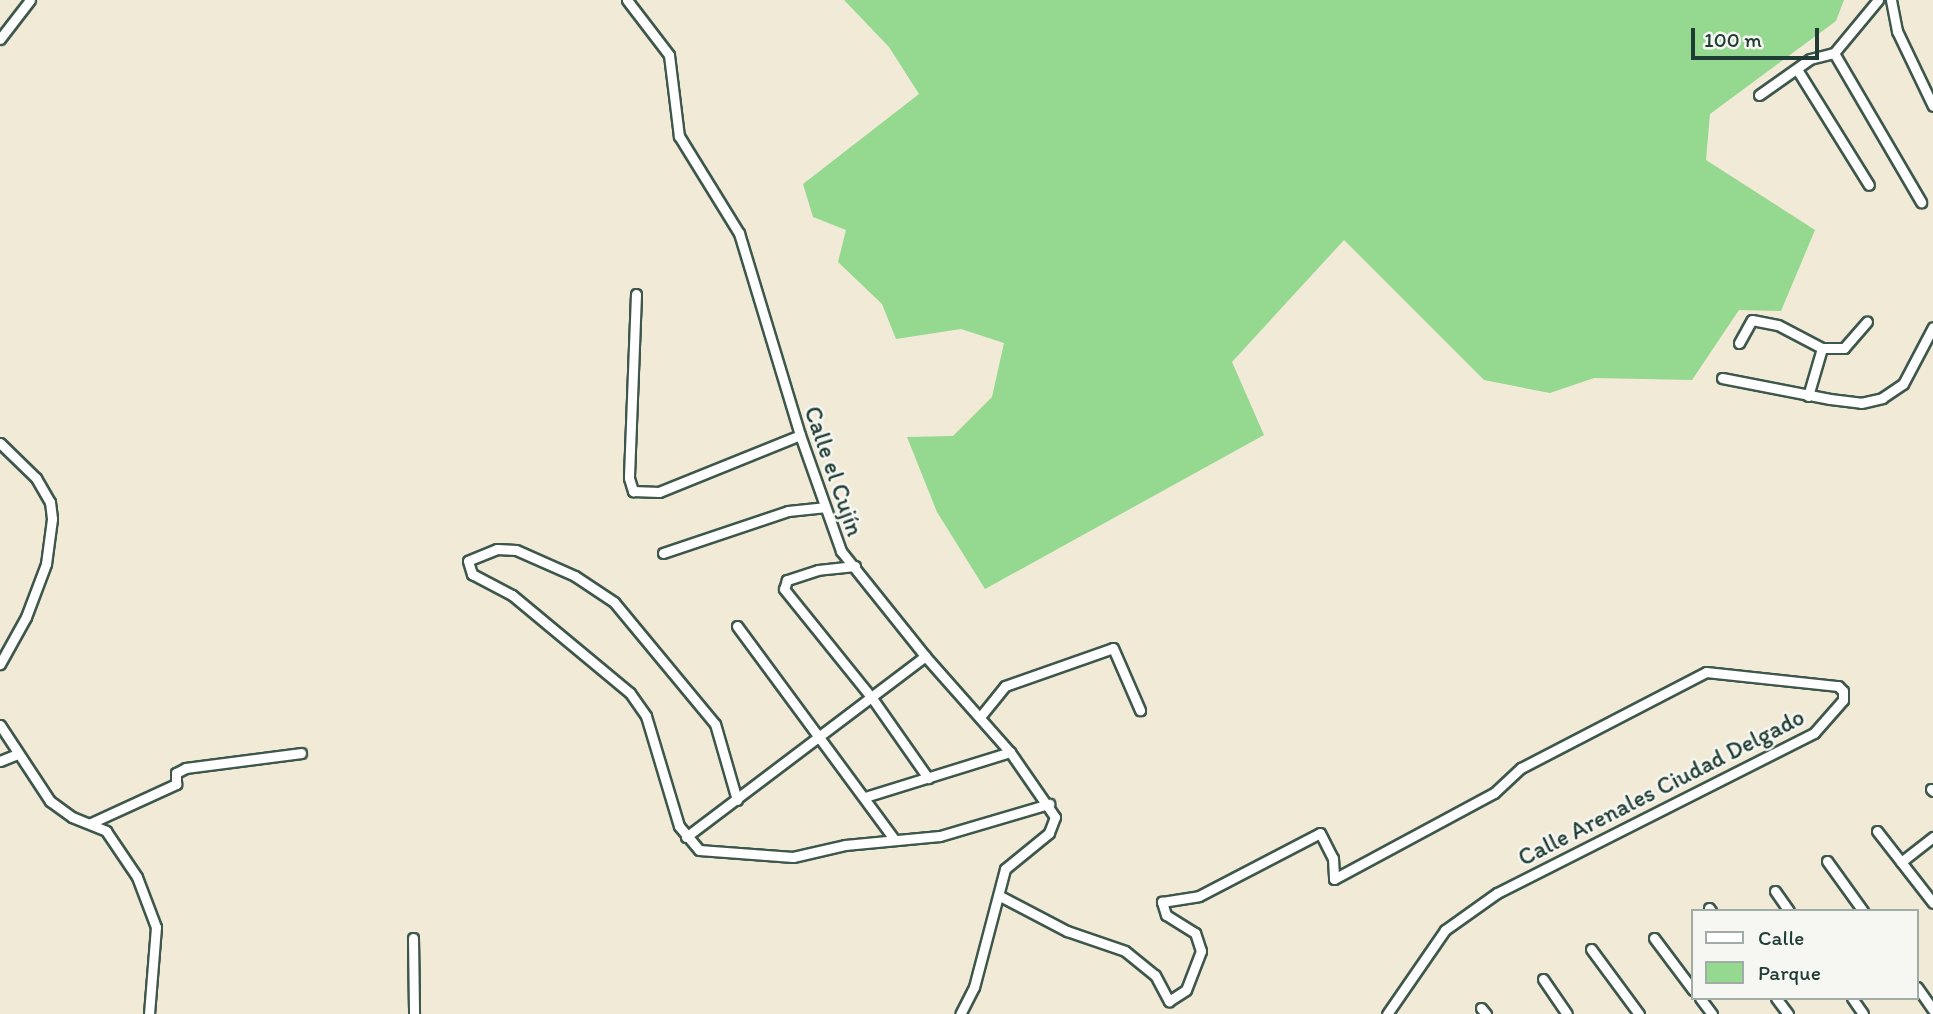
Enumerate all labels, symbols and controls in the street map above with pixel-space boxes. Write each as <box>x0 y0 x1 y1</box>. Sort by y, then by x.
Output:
scale bar <box>1695 14 1823 58</box>
text: 100 m <box>1704 27 1762 52</box>
street label: Calle el Cujín <box>798 402 870 540</box>
street label: Calle Arenales Ciudad Delgado <box>1514 703 1808 871</box>
legend <box>1692 909 1919 1000</box>
text: Calle <box>1758 925 1804 950</box>
text: Parque <box>1758 960 1821 985</box>

